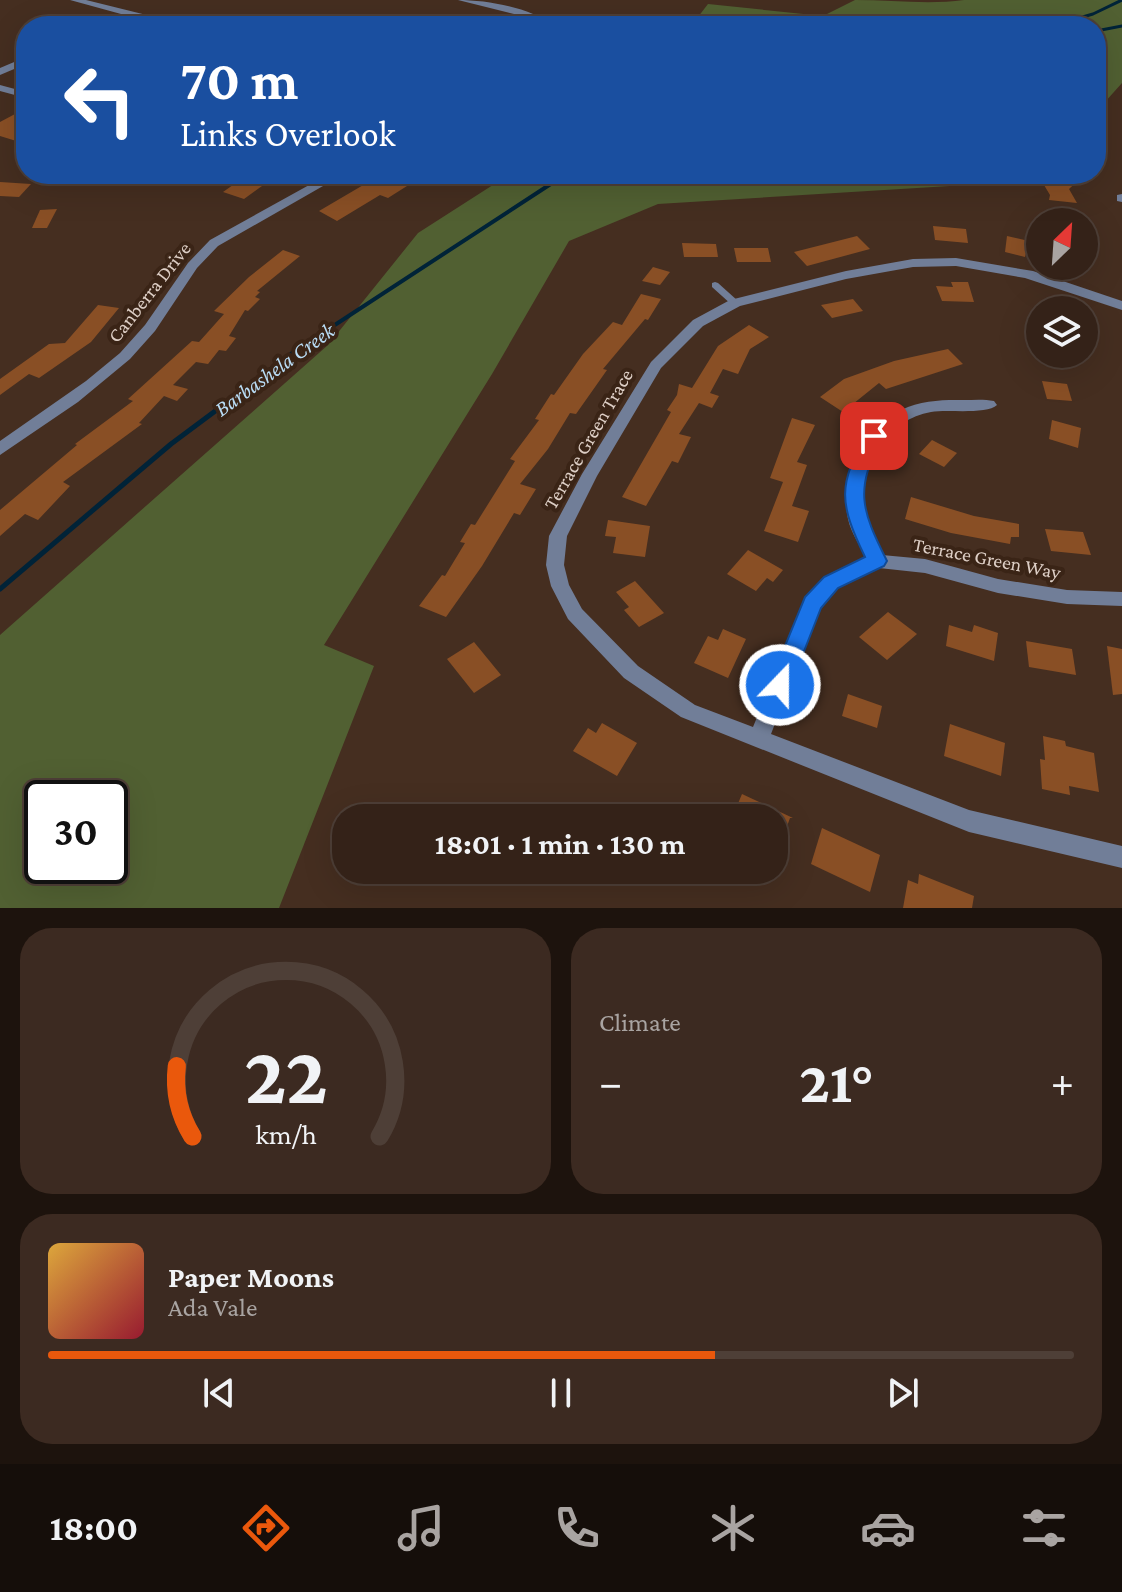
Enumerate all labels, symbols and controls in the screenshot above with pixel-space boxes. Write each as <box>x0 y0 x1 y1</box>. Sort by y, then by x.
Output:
icon: left <box>48 48 152 152</box>
text: 70 m <box>180 49 299 111</box>
text: Links Overlook <box>180 114 396 154</box>
north arrow <box>1026 208 1098 280</box>
map controls <box>1026 208 1098 368</box>
street label: Canberra Drive <box>103 237 195 346</box>
button: layers <box>1026 296 1098 368</box>
water label: Barbashela Creek <box>209 317 340 421</box>
street label: Terrace Green Trace <box>539 365 637 513</box>
pin <box>840 402 908 470</box>
icon: arrive <box>852 414 896 458</box>
street label: Terrace Green Way <box>911 533 1063 584</box>
position arrow <box>738 643 822 727</box>
speed limit sign: 30 <box>24 780 128 884</box>
text: 18:01 · 1 min · 130 m <box>435 827 685 860</box>
text: Climate <box>599 1008 681 1037</box>
text: 22 <box>244 1028 327 1121</box>
text: 21° <box>799 1048 874 1115</box>
text: − <box>599 1058 622 1106</box>
text: + <box>1051 1058 1074 1106</box>
text: km/h <box>255 1118 316 1150</box>
text: Paper Moons <box>168 1260 334 1293</box>
text: Ada Vale <box>168 1293 257 1322</box>
icon: previous <box>197 1371 241 1415</box>
icon: pause <box>539 1371 583 1415</box>
icon: next <box>881 1371 925 1415</box>
icon: directions <box>238 1500 294 1556</box>
icon: music <box>393 1500 449 1556</box>
icon: phone <box>549 1500 605 1556</box>
icon: climate <box>705 1500 761 1556</box>
icon: car <box>860 1500 916 1556</box>
icon: filters <box>1016 1500 1072 1556</box>
text: 18:00 <box>50 1508 138 1548</box>

